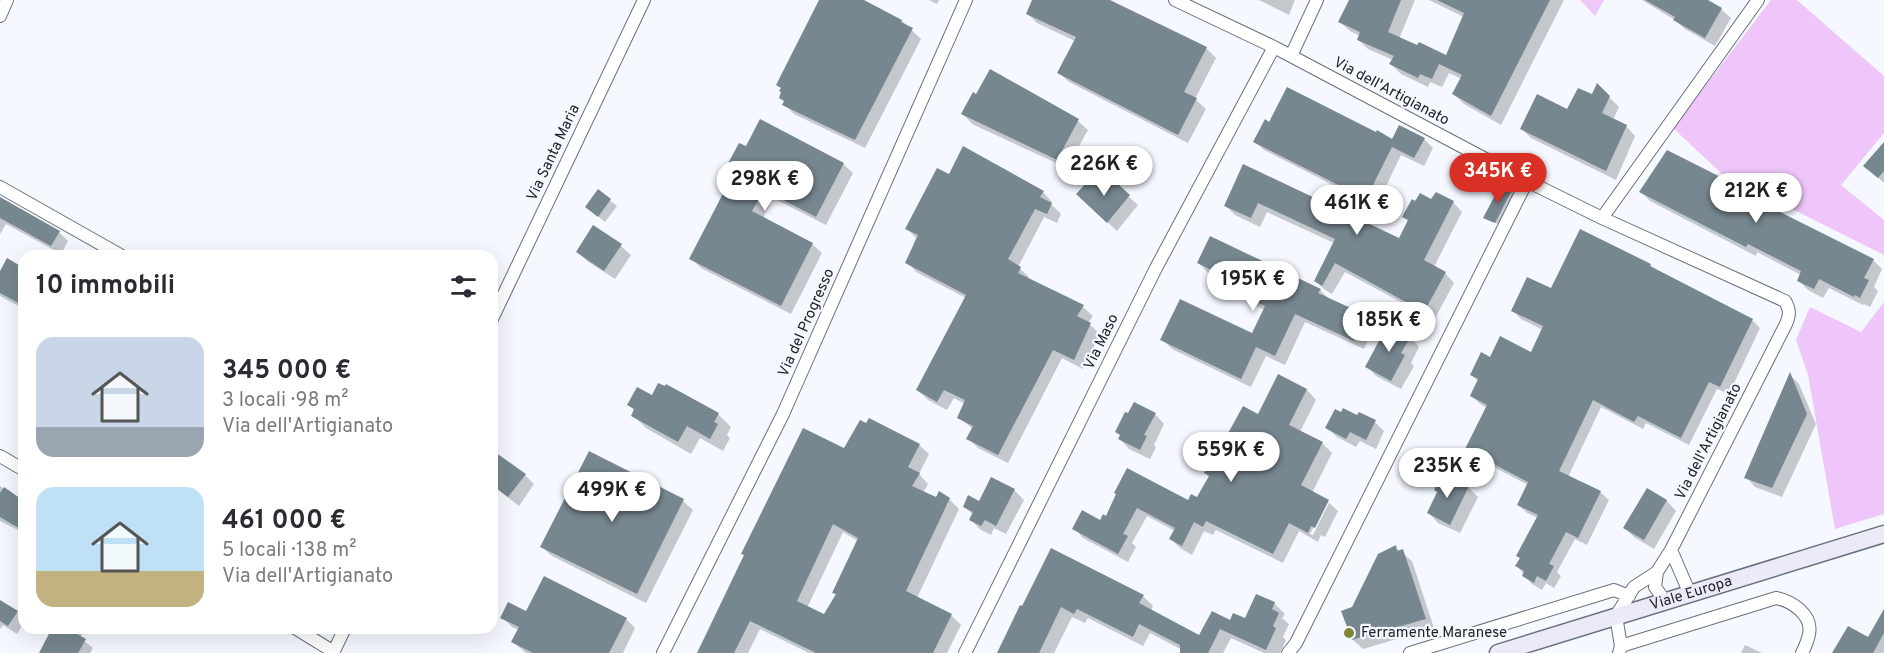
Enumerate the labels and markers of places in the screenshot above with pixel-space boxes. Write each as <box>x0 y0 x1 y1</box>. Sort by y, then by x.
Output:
pin: 226K € <box>1055 146 1153 197</box>
pin: 345K € <box>1449 153 1547 204</box>
pin: 298K € <box>716 161 814 212</box>
pin: 212K € <box>1707 173 1805 224</box>
pin: 461K € <box>1308 185 1406 236</box>
pin: 195K € <box>1204 261 1302 312</box>
pin: 185K € <box>1340 302 1438 353</box>
pin: 559K € <box>1182 432 1280 483</box>
pin: 235K € <box>1398 448 1496 499</box>
pin: 499K € <box>563 472 661 523</box>
place label: Ferramente Maranese <box>1361 624 1507 643</box>
marker: Ferramente Maranese <box>1342 626 1356 640</box>

